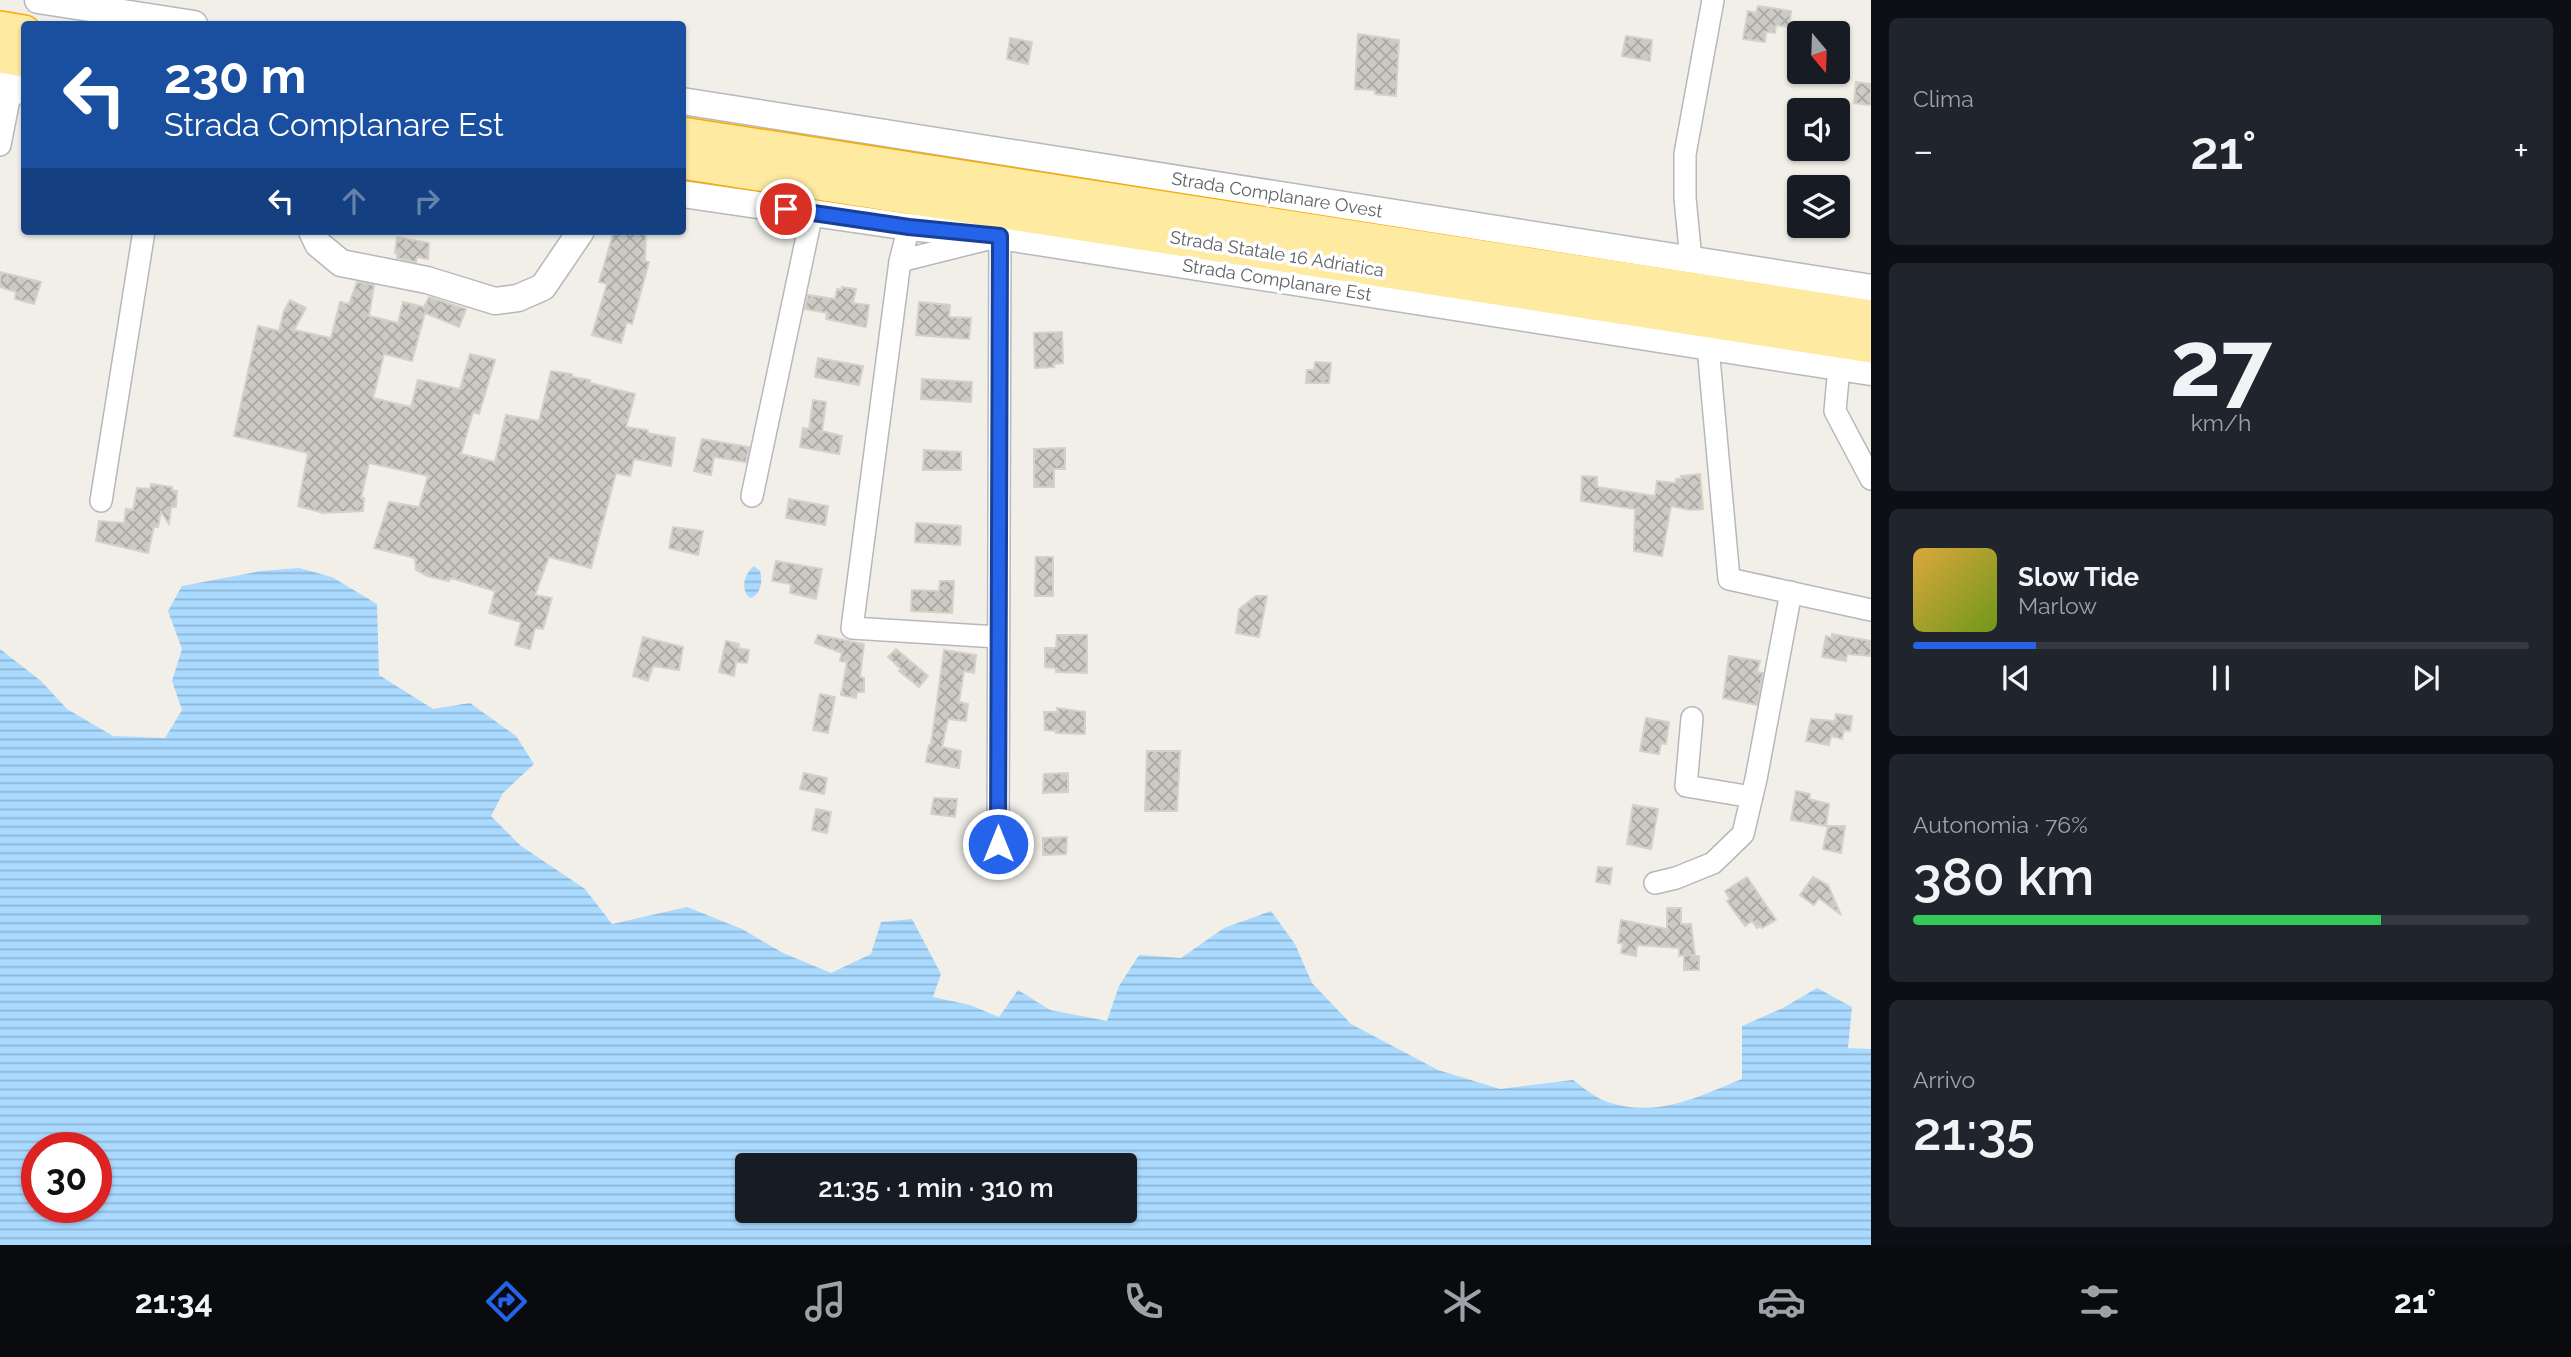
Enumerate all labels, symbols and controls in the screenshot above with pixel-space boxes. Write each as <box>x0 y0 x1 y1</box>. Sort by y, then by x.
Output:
north arrow <box>1787 21 1850 84</box>
map controls <box>1787 21 1850 238</box>
text: 230 m <box>164 47 306 104</box>
icon: left <box>49 49 140 140</box>
text: Clima <box>1913 85 1974 112</box>
button: sound <box>1787 98 1850 161</box>
text: Strada Complanare Est <box>164 106 504 143</box>
text: 21° <box>2190 120 2257 181</box>
text: − <box>1913 128 1933 173</box>
text: + <box>2513 128 2529 173</box>
street label: Strada Complanare Ovest <box>1170 167 1384 222</box>
button: layers <box>1787 175 1850 238</box>
pin <box>756 179 816 239</box>
icon: left <box>262 182 300 220</box>
icon: ahead <box>335 182 373 220</box>
icon: right <box>408 182 446 220</box>
icon: arrive <box>767 190 805 228</box>
street label: Strada Statale 16 Adriatica <box>1169 226 1386 281</box>
street label: Strada Complanare Est <box>1181 254 1373 305</box>
text: 27 <box>2170 310 2272 417</box>
text: km/h <box>2191 409 2251 436</box>
text: Slow Tide <box>2018 562 2139 592</box>
text: Marlow <box>2018 592 2097 619</box>
icon: previous <box>1997 659 2035 697</box>
icon: pause <box>2202 659 2240 697</box>
icon: next <box>2407 659 2445 697</box>
position arrow <box>961 807 1035 881</box>
text: Autonomia · 76% <box>1913 811 2088 838</box>
text: 380 km <box>1913 846 2094 907</box>
text: Arrivo <box>1913 1066 1975 1093</box>
text: 21:35 <box>1913 1101 2035 1162</box>
speed limit sign: 30 <box>21 1132 112 1223</box>
text: 21:35 · 1 min · 310 m <box>818 1173 1054 1203</box>
icon: directions <box>482 1277 531 1326</box>
icon: music <box>801 1277 850 1326</box>
icon: phone <box>1119 1277 1168 1326</box>
icon: climate <box>1438 1277 1487 1326</box>
icon: car <box>1757 1277 1806 1326</box>
icon: filters <box>2075 1277 2124 1326</box>
text: 21:34 <box>135 1283 213 1320</box>
text: 21° <box>2394 1283 2436 1320</box>

